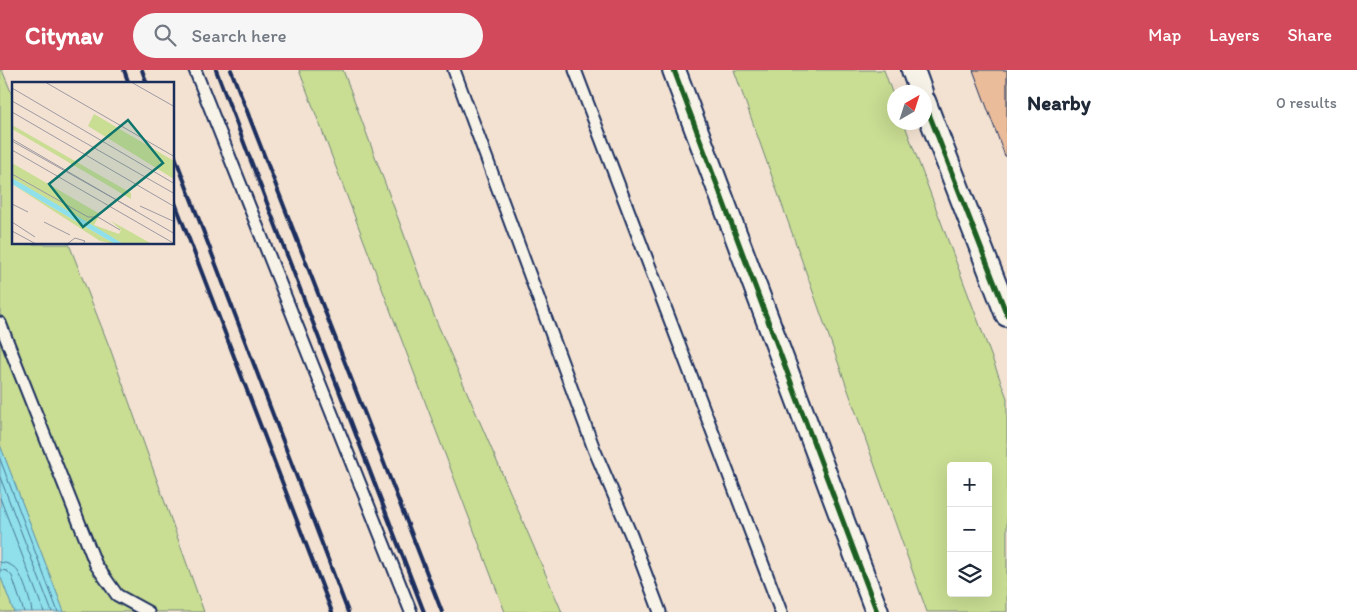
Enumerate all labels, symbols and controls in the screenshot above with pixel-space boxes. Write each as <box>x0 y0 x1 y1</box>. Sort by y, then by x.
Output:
search box <box>133 13 483 58</box>
text: Citynav <box>25 21 103 50</box>
icon: search <box>151 21 179 49</box>
text: Search here <box>191 24 287 47</box>
text: Map <box>1148 24 1181 46</box>
text: Layers <box>1209 24 1259 46</box>
text: Share <box>1287 24 1332 46</box>
inset map <box>12 82 175 245</box>
north arrow <box>887 85 932 130</box>
text: Nearby <box>1027 90 1091 115</box>
text: 0 results <box>1276 93 1337 112</box>
map controls <box>947 462 992 597</box>
button: + <box>947 462 992 507</box>
button: − <box>947 507 992 552</box>
button: layers <box>947 552 992 597</box>

